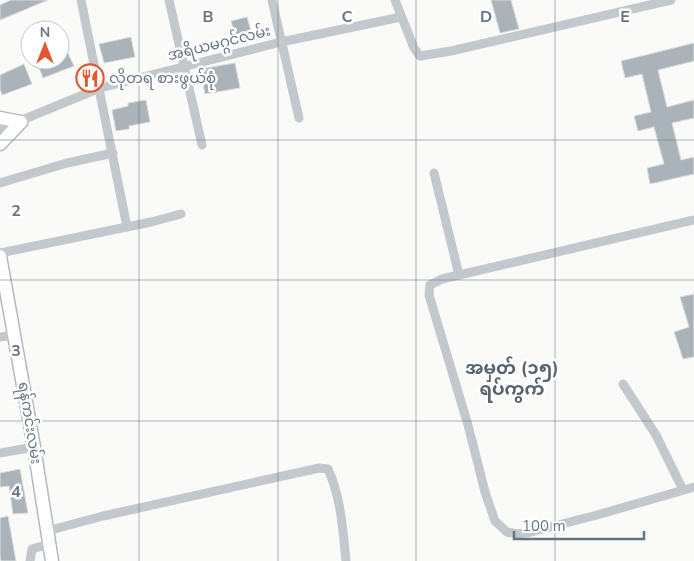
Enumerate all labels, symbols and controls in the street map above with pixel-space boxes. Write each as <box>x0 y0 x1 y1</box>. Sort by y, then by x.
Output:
text: B <box>202 6 214 28</box>
text: C <box>342 6 353 28</box>
text: D <box>480 6 492 28</box>
text: E <box>620 6 630 28</box>
north arrow <box>20 20 70 70</box>
street label: အရိယမဂ္ဂင်လမ်း <box>165 21 273 69</box>
text: N <box>40 23 50 42</box>
restaurant icon: လိုတရ စားဖွယ်စုံ <box>75 63 105 93</box>
place label: လိုတရ စားဖွယ်စုံ <box>109 68 216 90</box>
text: 2 <box>11 200 21 222</box>
text: 3 <box>11 340 21 362</box>
district label: အမှတ် (၁၅) ရပ်ကွက် <box>465 356 559 403</box>
street label: ရန်ကင်းလမ်း <box>12 380 46 466</box>
text: 4 <box>11 481 21 503</box>
scale bar <box>514 508 644 540</box>
text: 100 m <box>522 516 566 536</box>

